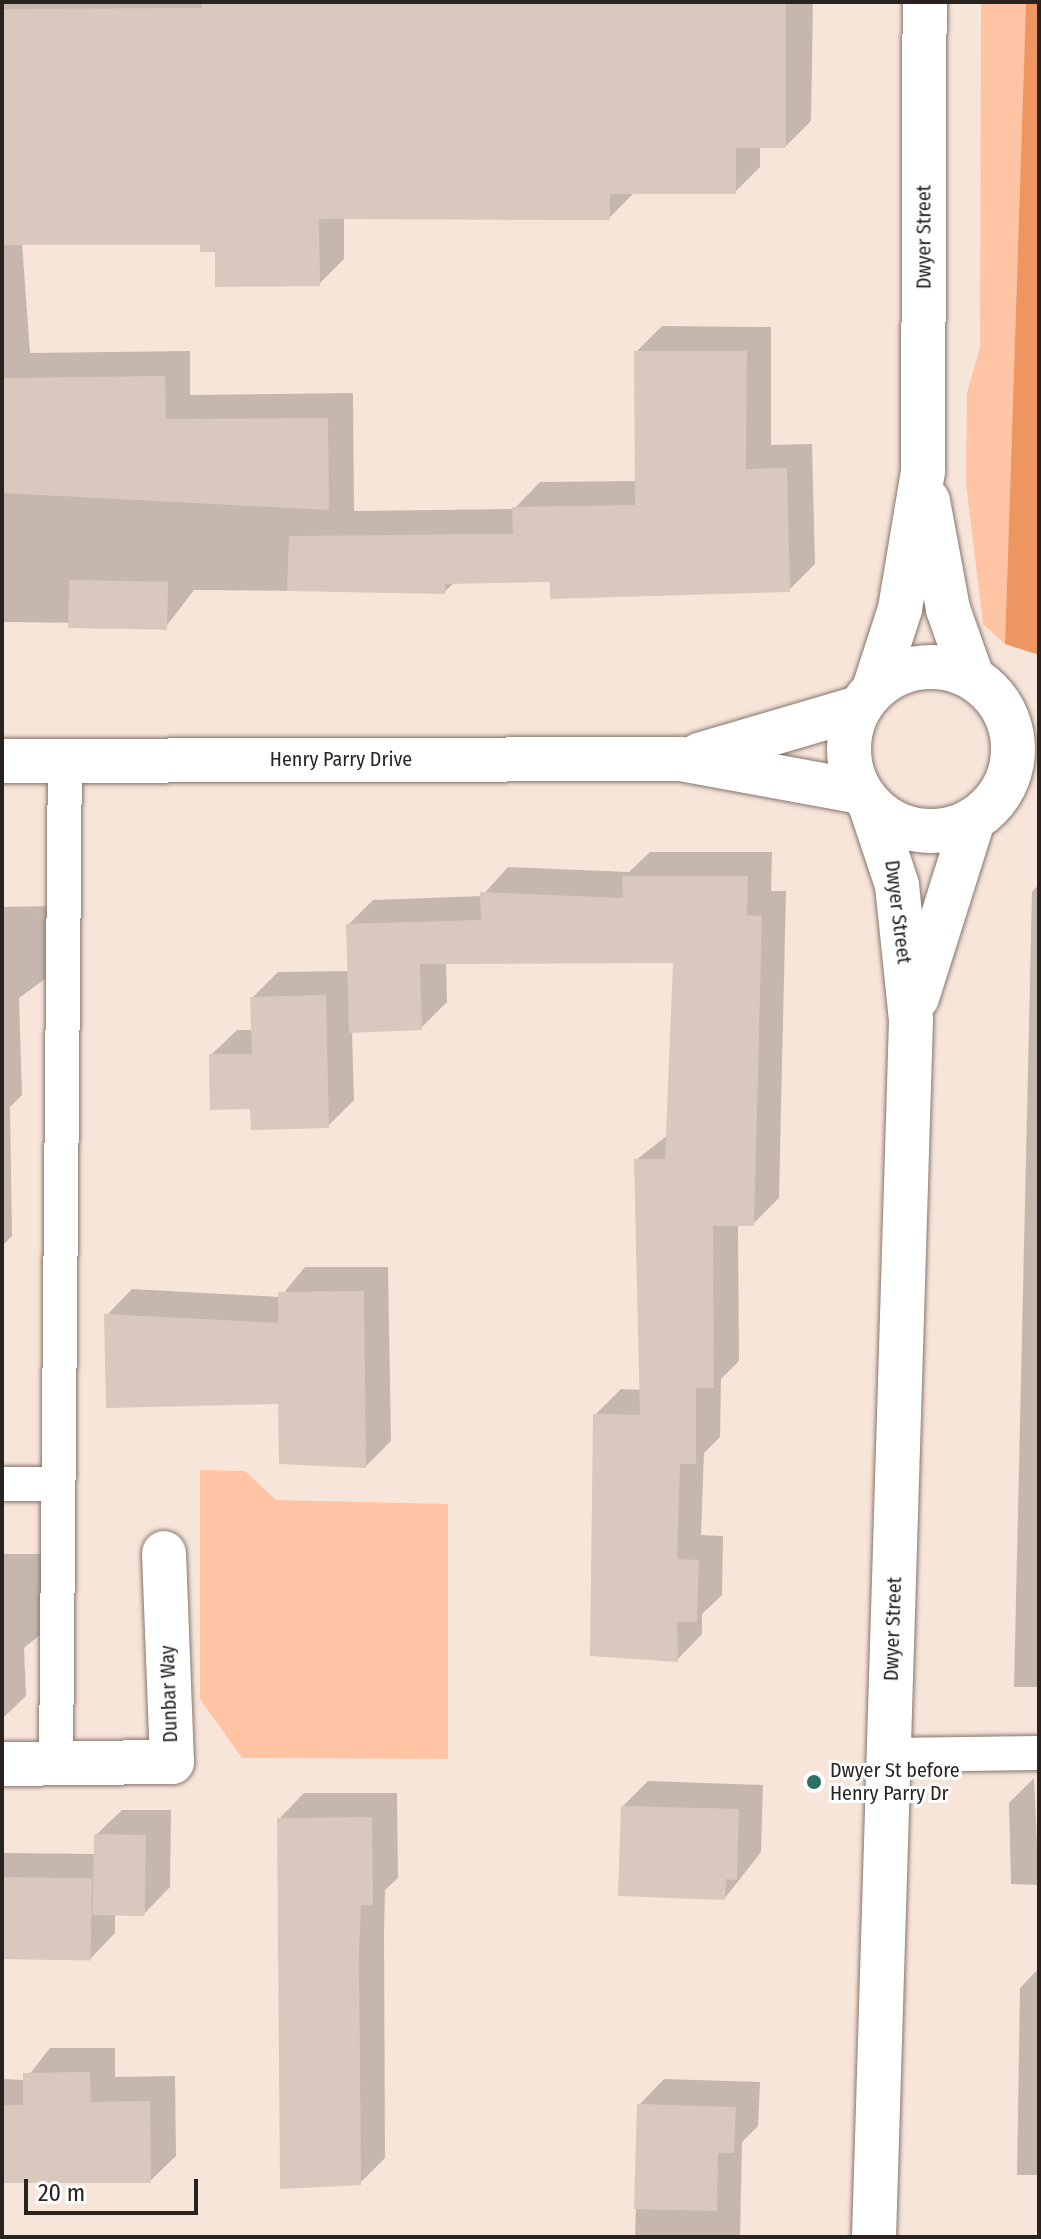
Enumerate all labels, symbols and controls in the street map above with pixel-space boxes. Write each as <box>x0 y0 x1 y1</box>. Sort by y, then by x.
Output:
street label: Dwyer Street <box>912 185 936 289</box>
street label: Henry Parry Drive <box>270 747 412 771</box>
street label: Dwyer Street <box>880 859 916 965</box>
street label: Dwyer Street <box>879 1576 907 1682</box>
street label: Dunbar Way <box>155 1645 183 1743</box>
place label: Dwyer St before Henry Parry Dr <box>830 1758 960 1805</box>
marker: Dwyer St before Henry Parry Dr <box>805 1773 823 1791</box>
scale bar <box>28 2163 202 2213</box>
text: 20 m <box>38 2179 85 2207</box>

